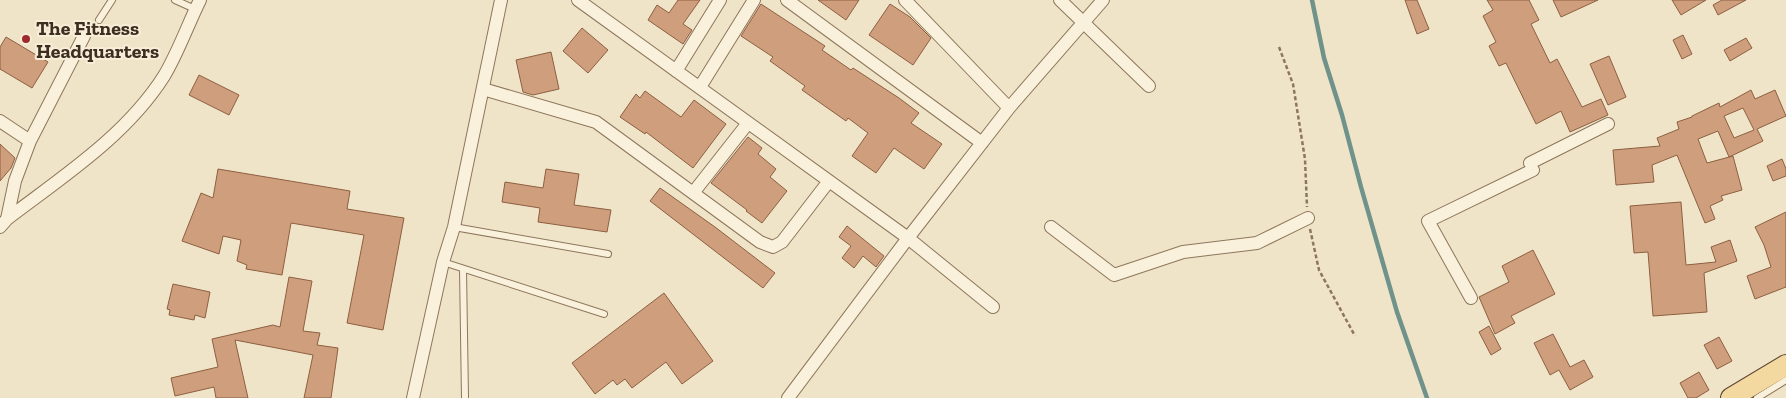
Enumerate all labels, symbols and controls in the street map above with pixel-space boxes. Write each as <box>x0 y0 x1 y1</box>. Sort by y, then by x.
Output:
place label: The Fitness Headquarters <box>36 16 159 63</box>
marker: The Fitness Headquarters <box>20 33 32 45</box>

